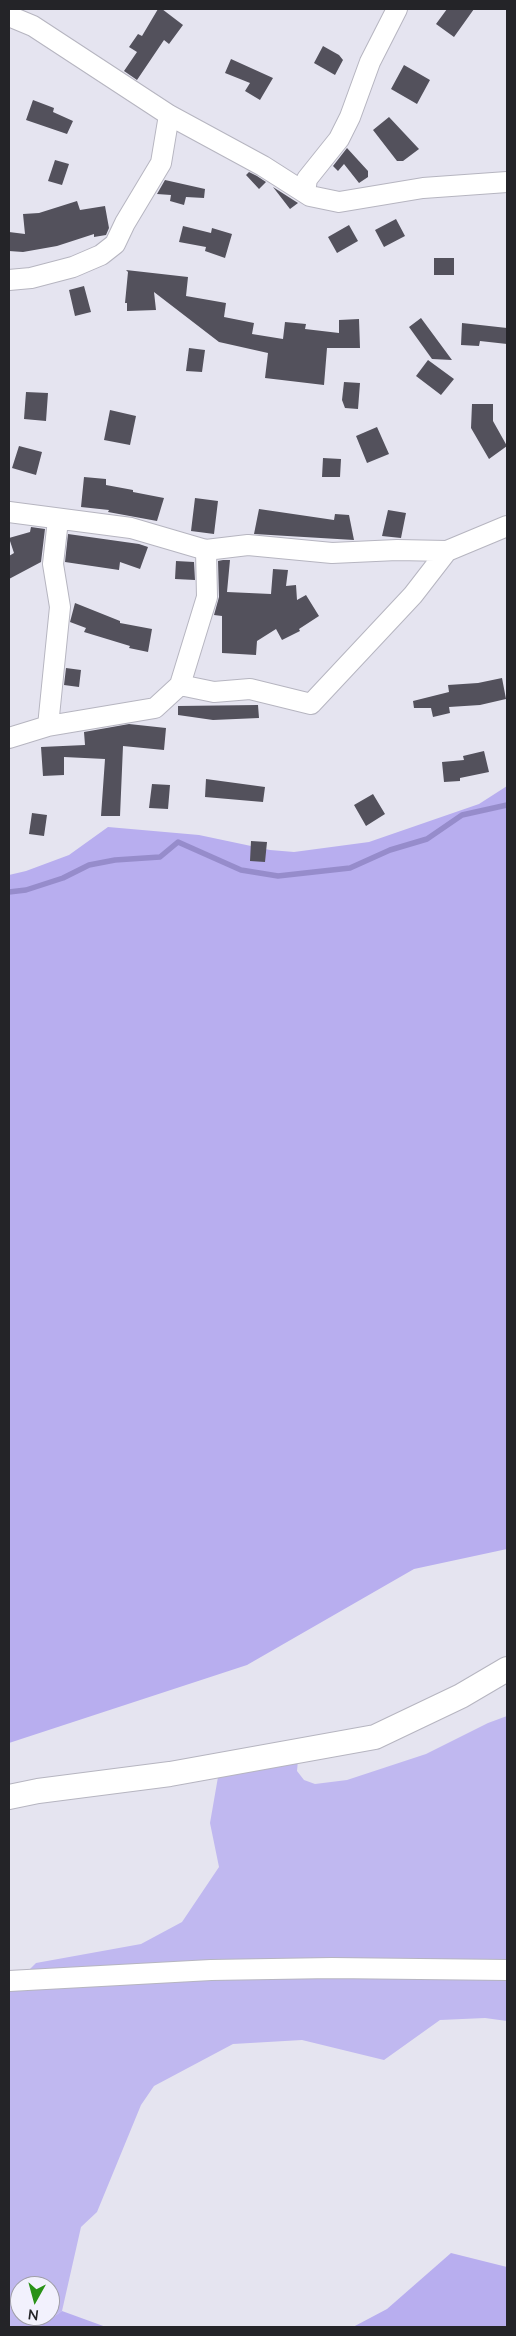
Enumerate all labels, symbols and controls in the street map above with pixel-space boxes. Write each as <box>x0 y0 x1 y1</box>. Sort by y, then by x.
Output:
north arrow <box>10 2276 60 2326</box>
text: N <box>27 2306 40 2324</box>

